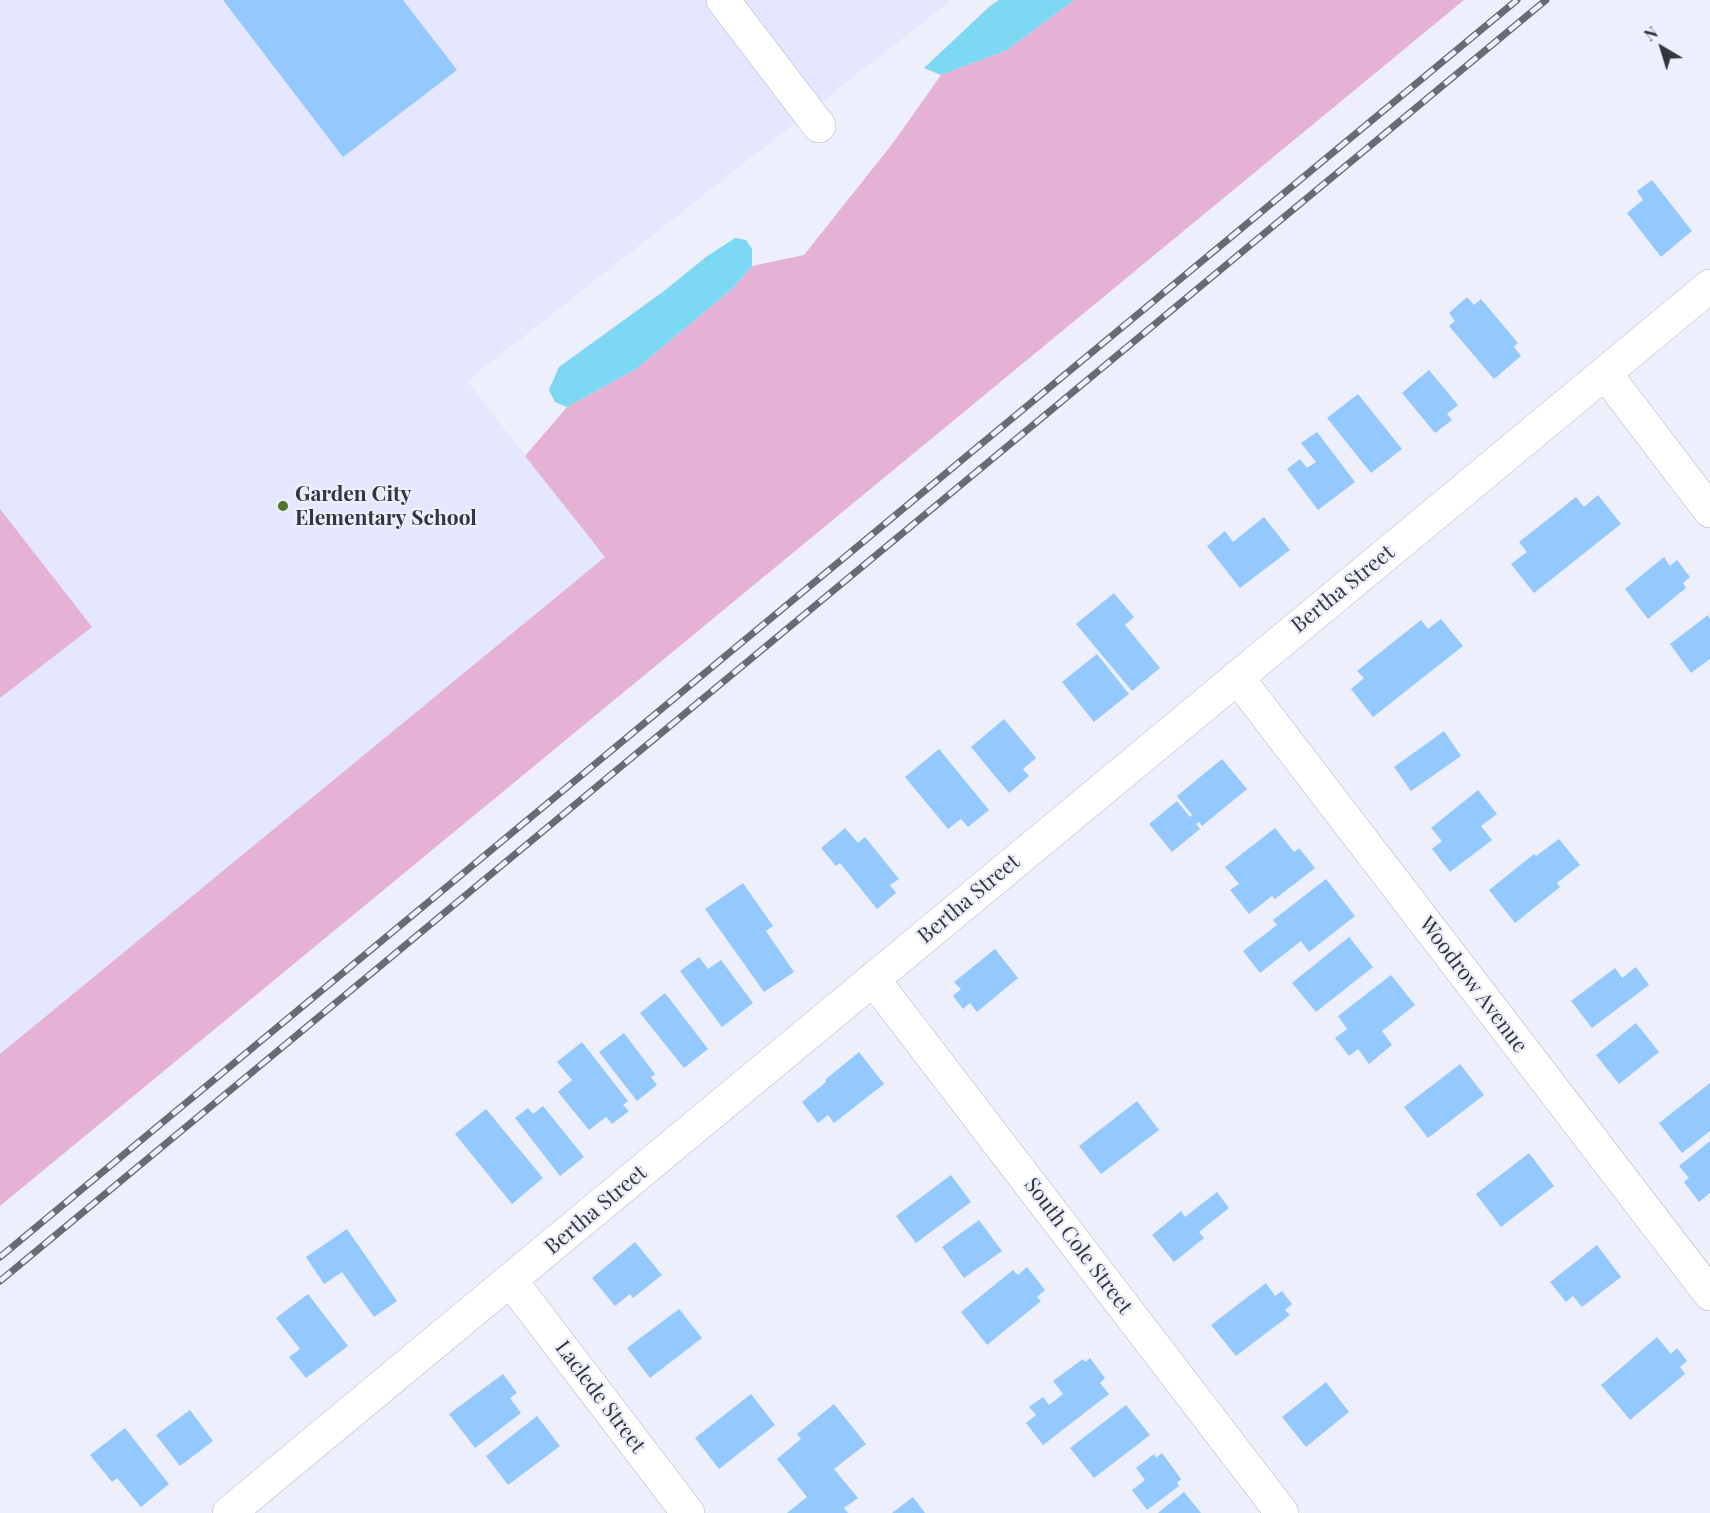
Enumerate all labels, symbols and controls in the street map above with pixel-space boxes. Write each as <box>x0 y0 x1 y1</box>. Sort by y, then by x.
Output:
north arrow <box>1632 18 1692 78</box>
text: N <box>1640 22 1662 45</box>
place label: Garden City Elementary School <box>295 481 477 531</box>
marker: Garden City Elementary School <box>276 499 290 513</box>
street label: Bertha Street <box>1287 540 1399 638</box>
street label: Bertha Street <box>913 849 1025 949</box>
street label: Woodrow Avenue <box>1414 912 1532 1058</box>
street label: Bertha Street <box>540 1160 652 1260</box>
street label: South Cole Street <box>1019 1173 1137 1319</box>
street label: Laclede Street <box>550 1336 650 1458</box>

